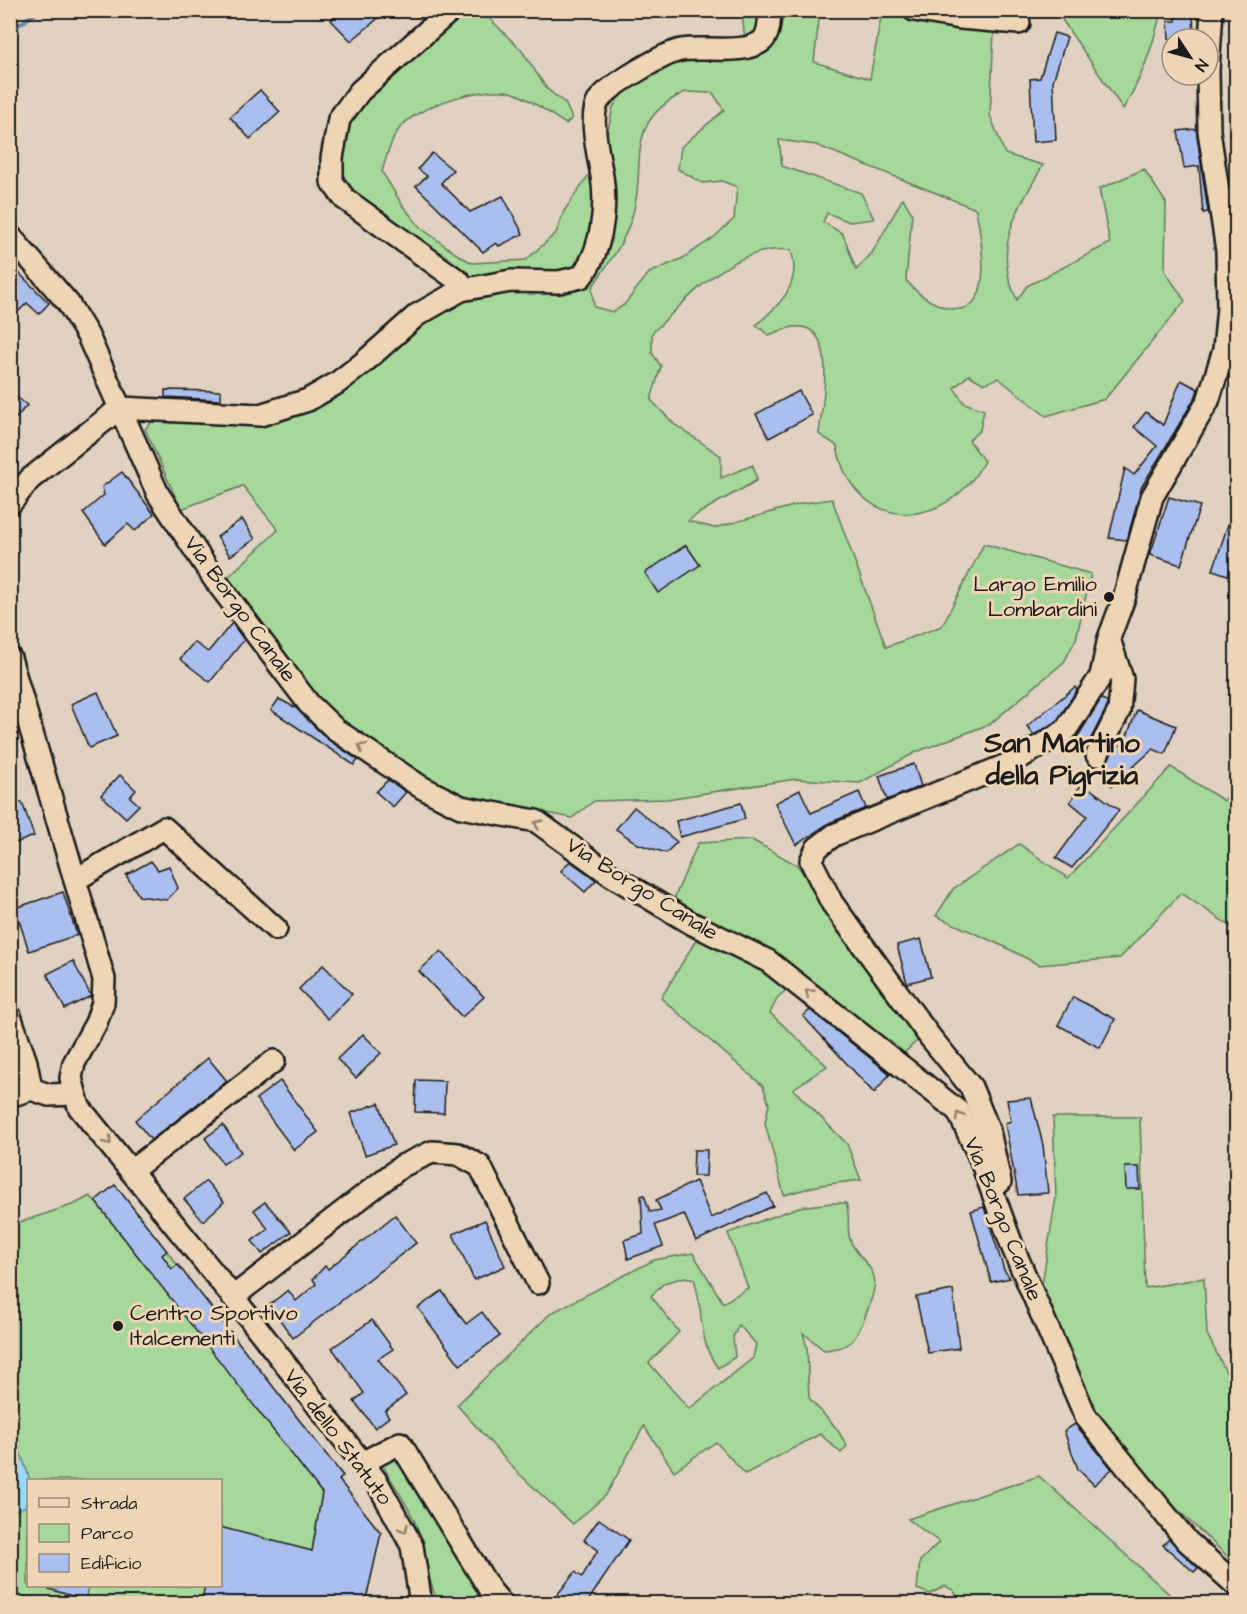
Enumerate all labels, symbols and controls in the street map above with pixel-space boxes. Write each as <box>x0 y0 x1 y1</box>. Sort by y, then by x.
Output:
north arrow <box>1160 27 1220 87</box>
text: N <box>1189 55 1213 76</box>
street label: Via Borgo Canale <box>175 529 304 689</box>
place label: Largo Emilio Lombardini <box>973 569 1098 625</box>
marker: Largo Emilio Lombardini <box>1102 590 1116 604</box>
district label: San Martino della Pigrizia <box>983 724 1140 797</box>
one-way arrow <box>358 743 369 754</box>
one-way arrow <box>533 820 544 832</box>
street label: Via Borgo Canale <box>559 830 724 949</box>
one-way arrow <box>805 989 816 1000</box>
one-way arrow <box>955 1112 966 1122</box>
street label: Via Borgo Canale <box>955 1132 1050 1306</box>
one-way arrow <box>100 1134 111 1145</box>
place label: Centro Sportivo Italcementi <box>130 1298 298 1354</box>
marker: Centro Sportivo Italcementi <box>111 1319 125 1333</box>
street label: Via dello Statuto <box>276 1362 400 1512</box>
legend <box>27 1479 222 1587</box>
text: Strada <box>81 1491 137 1516</box>
text: Parco <box>81 1521 133 1546</box>
one-way arrow <box>397 1523 409 1534</box>
text: Edificio <box>81 1551 141 1576</box>

